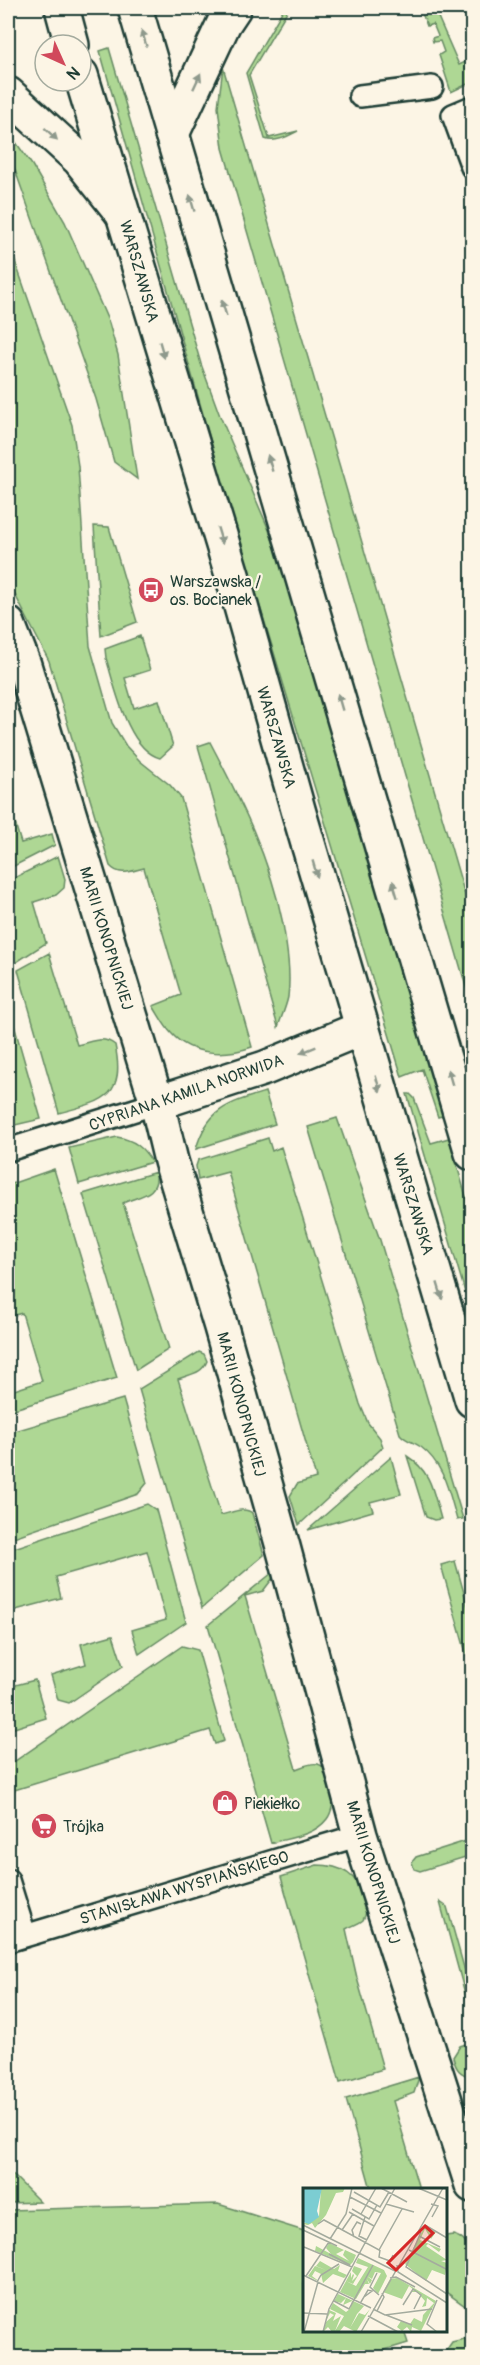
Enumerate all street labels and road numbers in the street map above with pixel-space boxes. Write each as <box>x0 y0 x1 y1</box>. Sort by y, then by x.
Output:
street label: WARSZAWSKA <box>115 218 163 325</box>
street label: WARSZAWSKA <box>252 684 300 791</box>
street label: MARII KONOPNICKIEJ <box>75 864 137 1013</box>
street label: CYPRIANA KAMILA NORWIDA <box>86 1050 286 1136</box>
street label: WARSZAWSKA <box>388 1151 438 1257</box>
street label: MARII KONOPNICKIEJ <box>212 1330 270 1479</box>
street label: MARII KONOPNICKIEJ <box>342 1798 404 1947</box>
street label: STANISŁAWA WYSPIAŃSKIEGO <box>77 1847 291 1929</box>

